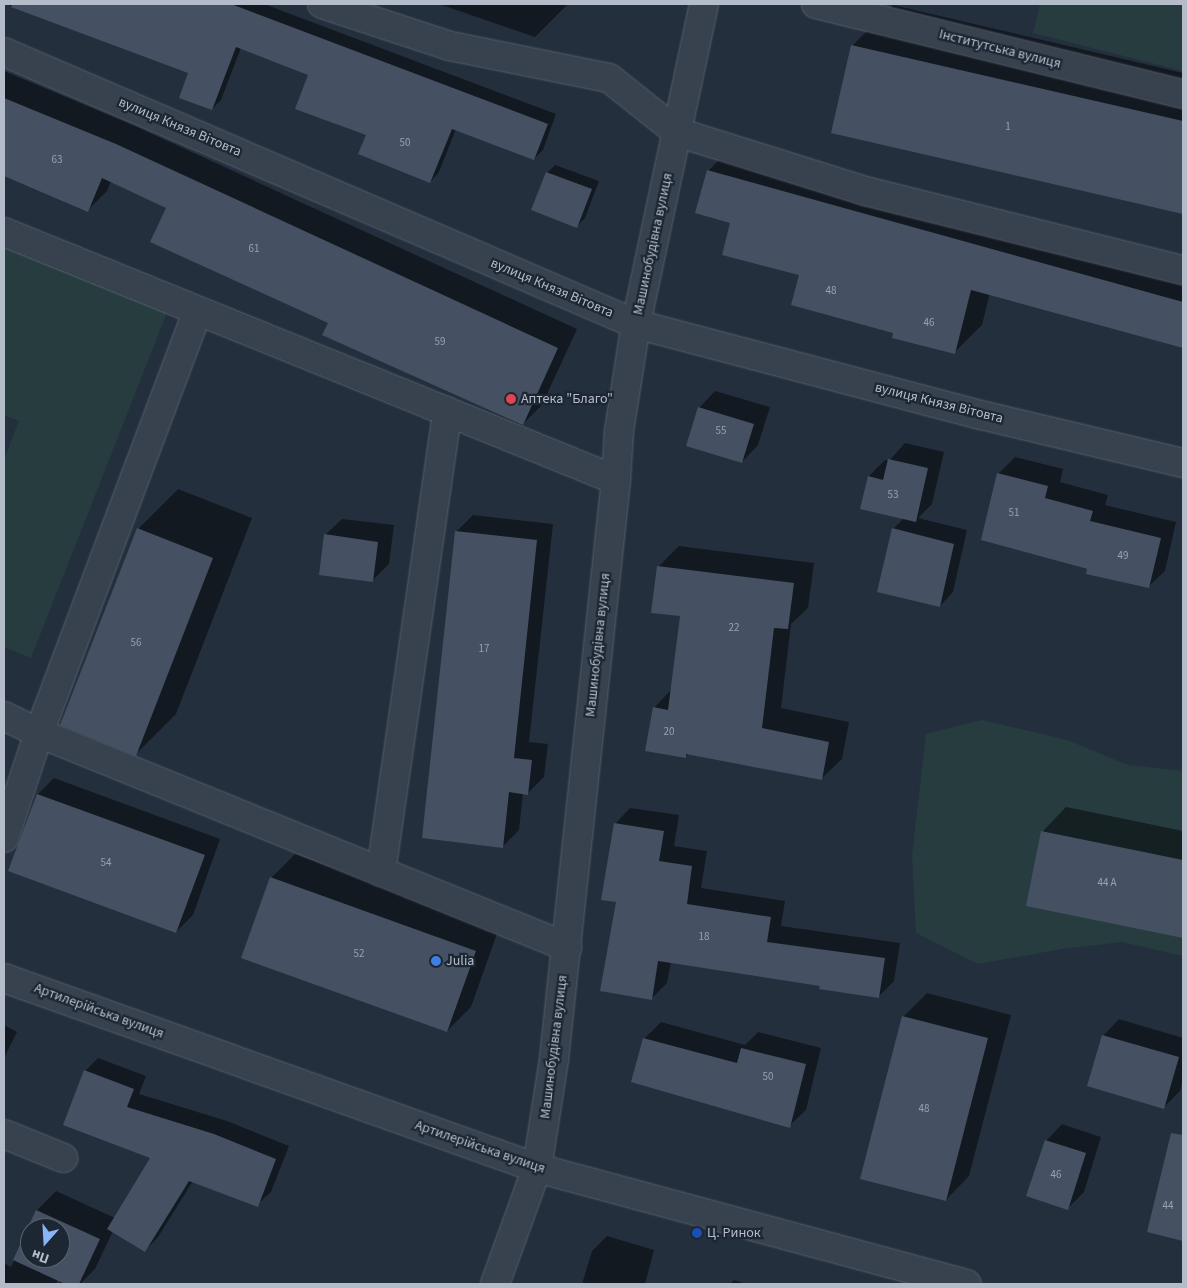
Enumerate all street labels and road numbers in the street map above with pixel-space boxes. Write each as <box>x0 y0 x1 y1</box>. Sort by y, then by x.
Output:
street label: Інститутська вулиця <box>937 26 1063 72</box>
street label: вулиця Князя Вітовта <box>116 94 244 160</box>
street label: Машинобудівна вулиця <box>630 172 676 316</box>
street label: вулиця Князя Вітовта <box>488 255 616 321</box>
street label: вулиця Князя Вітовта <box>873 379 1005 427</box>
street label: Машинобудівна вулиця <box>582 572 614 718</box>
street label: Машинобудівна вулиця <box>537 974 571 1120</box>
street label: Артилерійська вулиця <box>32 980 166 1042</box>
street label: Артилерійська вулиця <box>413 1117 547 1177</box>

